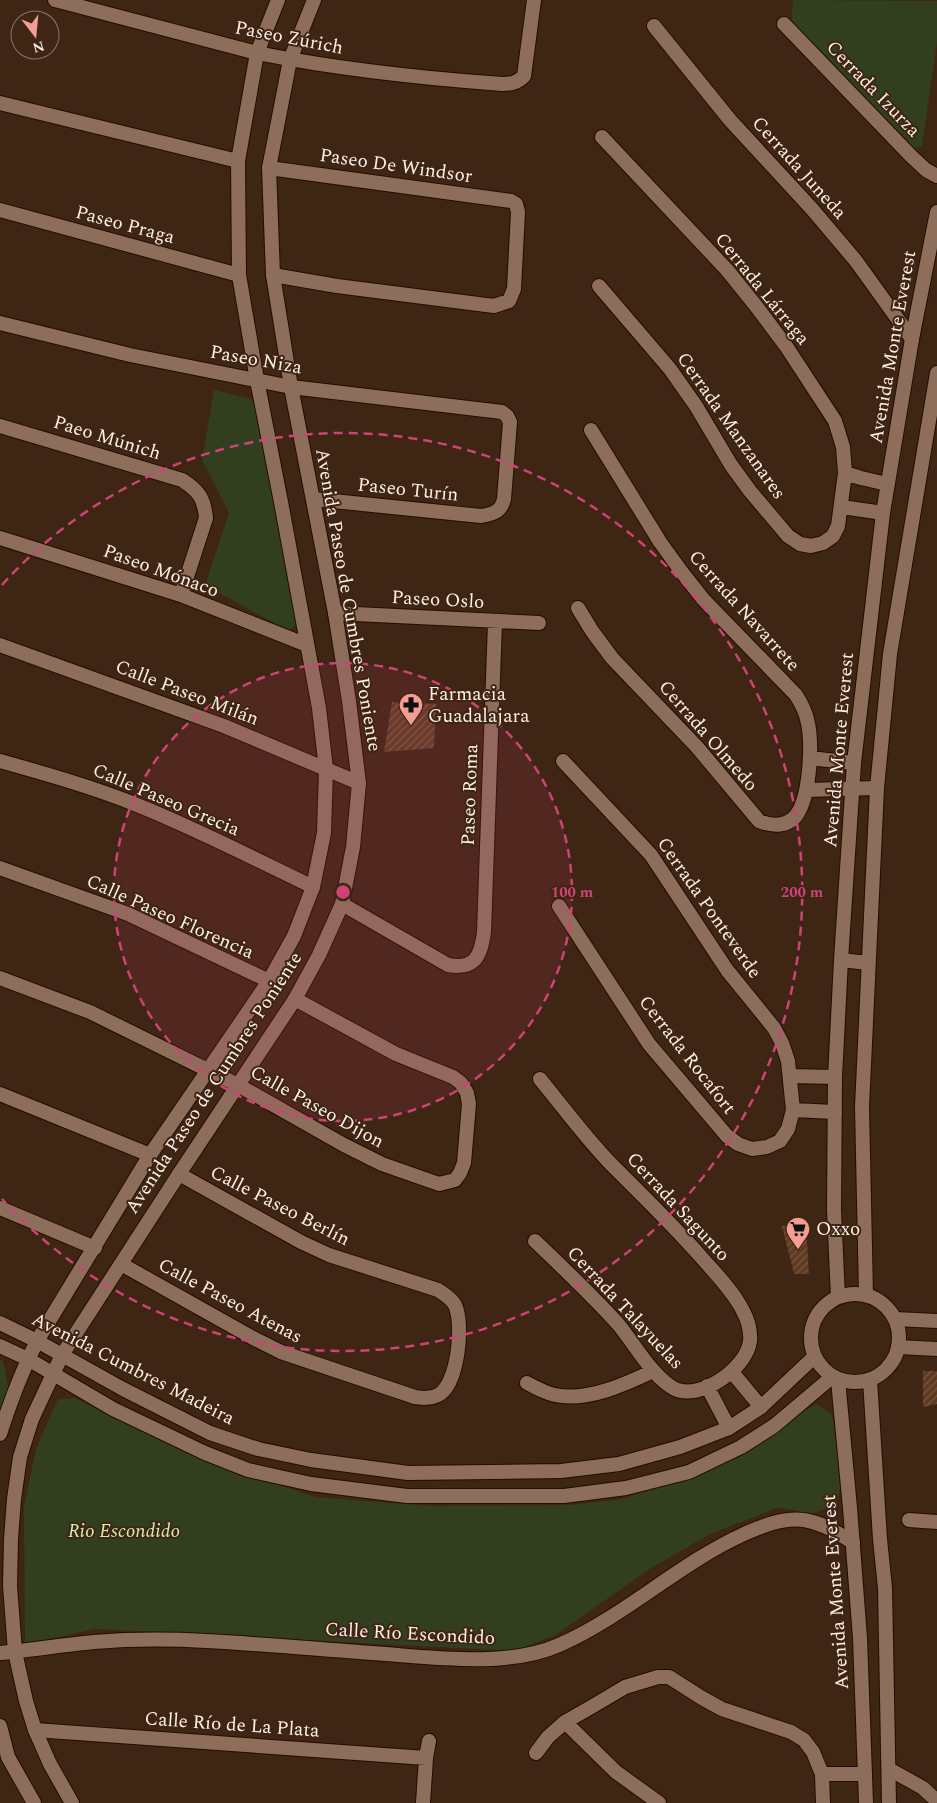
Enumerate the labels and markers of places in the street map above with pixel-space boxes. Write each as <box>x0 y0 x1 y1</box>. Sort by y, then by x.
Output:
place label: Farmacia Guadalajara <box>428 680 530 731</box>
pharmacy icon: Farmacia Guadalajara <box>398 692 424 726</box>
centre of rings <box>334 883 352 901</box>
place label: Oxxo <box>816 1215 860 1244</box>
supermarket icon: Oxxo <box>785 1216 811 1250</box>

